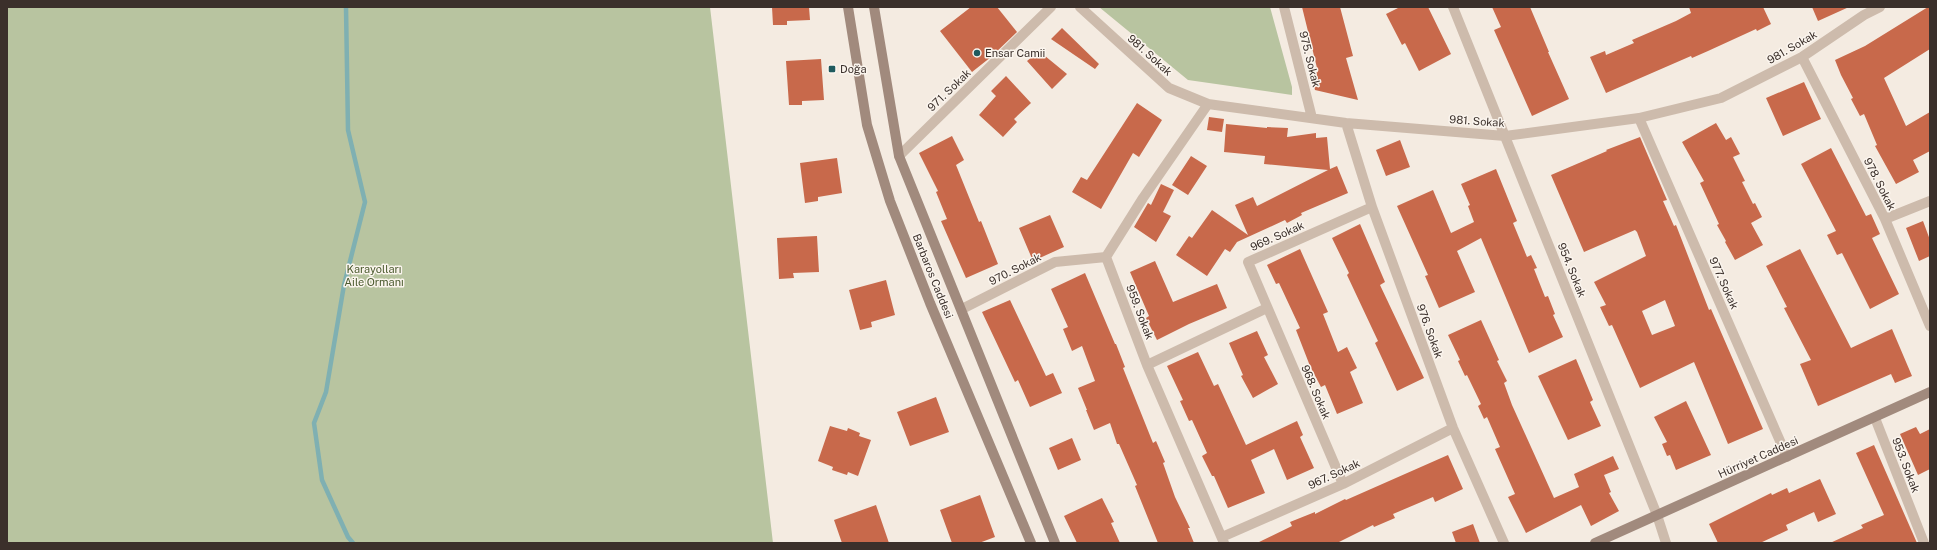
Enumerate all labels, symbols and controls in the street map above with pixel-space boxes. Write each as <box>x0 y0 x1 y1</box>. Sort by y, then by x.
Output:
street label: 981. Sokak <box>1765 28 1819 66</box>
street label: 975. Sokak <box>1297 30 1323 88</box>
street label: 981. Sokak <box>1125 32 1175 78</box>
place label: Ensar Camii <box>985 47 1045 59</box>
marker: Ensar Camii <box>972 48 982 58</box>
place label: Doğa <box>840 63 867 75</box>
marker: Doğa <box>827 64 837 74</box>
street label: 971. Sokak <box>925 67 973 113</box>
street label: 981. Sokak <box>1449 113 1505 129</box>
street label: 978. Sokak <box>1862 156 1898 212</box>
street label: 969. Sokak <box>1248 219 1306 253</box>
street label: Barbaros Caddesi <box>911 232 955 320</box>
street label: 954. Sokak <box>1556 241 1588 299</box>
street label: 970. Sokak <box>987 251 1043 287</box>
street label: 977. Sokak <box>1707 255 1741 311</box>
park label: Karayolları Aile Ormanı <box>344 263 404 288</box>
street label: 959. Sokak <box>1124 283 1156 341</box>
street label: 976. Sokak <box>1415 302 1445 360</box>
street label: 968. Sokak <box>1299 363 1333 421</box>
street label: Hürriyet Caddesi <box>1716 434 1800 480</box>
street label: 953. Sokak <box>1890 436 1922 494</box>
street label: 967. Sokak <box>1306 457 1362 491</box>

